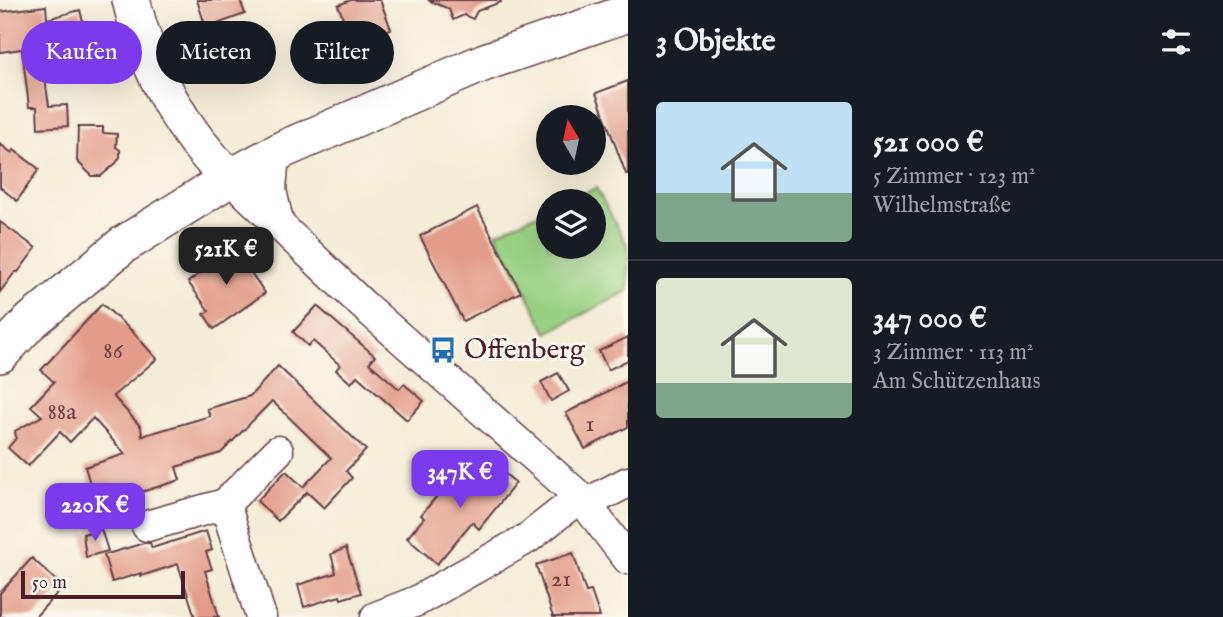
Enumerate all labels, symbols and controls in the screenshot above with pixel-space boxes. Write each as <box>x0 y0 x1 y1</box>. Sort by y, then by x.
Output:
chip: Kaufen <box>21 21 142 84</box>
chip: Mieten <box>156 21 276 84</box>
chip: Filter <box>290 21 394 84</box>
text: 3 Objekte <box>656 23 776 61</box>
icon: filters <box>1157 23 1195 61</box>
north arrow <box>536 105 606 175</box>
map controls <box>536 105 606 259</box>
text: 521 000 € <box>873 124 984 162</box>
icon: home <box>712 130 796 214</box>
text: 5 Zimmer · 123 m² <box>873 162 1035 191</box>
button: layers <box>536 189 606 259</box>
text: Wilhelmstraße <box>873 191 1011 220</box>
pin: 521K € <box>169 228 283 287</box>
text: 521K € <box>195 235 257 264</box>
text: 347 000 € <box>873 300 987 338</box>
icon: home <box>712 306 796 390</box>
place label: Offenberg <box>464 333 586 368</box>
bus stop icon: Offenberg <box>428 335 458 365</box>
house number: 86 <box>103 336 124 367</box>
text: 3 Zimmer · 113 m² <box>873 338 1033 367</box>
text: Am Schützenhaus <box>873 367 1041 396</box>
house number: 88a <box>47 397 77 428</box>
house number: 1 <box>586 409 594 440</box>
pin: 347K € <box>403 450 517 510</box>
text: 347K € <box>427 458 493 487</box>
pin: 220K € <box>38 484 152 543</box>
text: 220K € <box>61 491 129 520</box>
house number: 21 <box>551 564 571 595</box>
scale bar <box>21 568 186 600</box>
text: 50 m <box>32 571 67 595</box>

